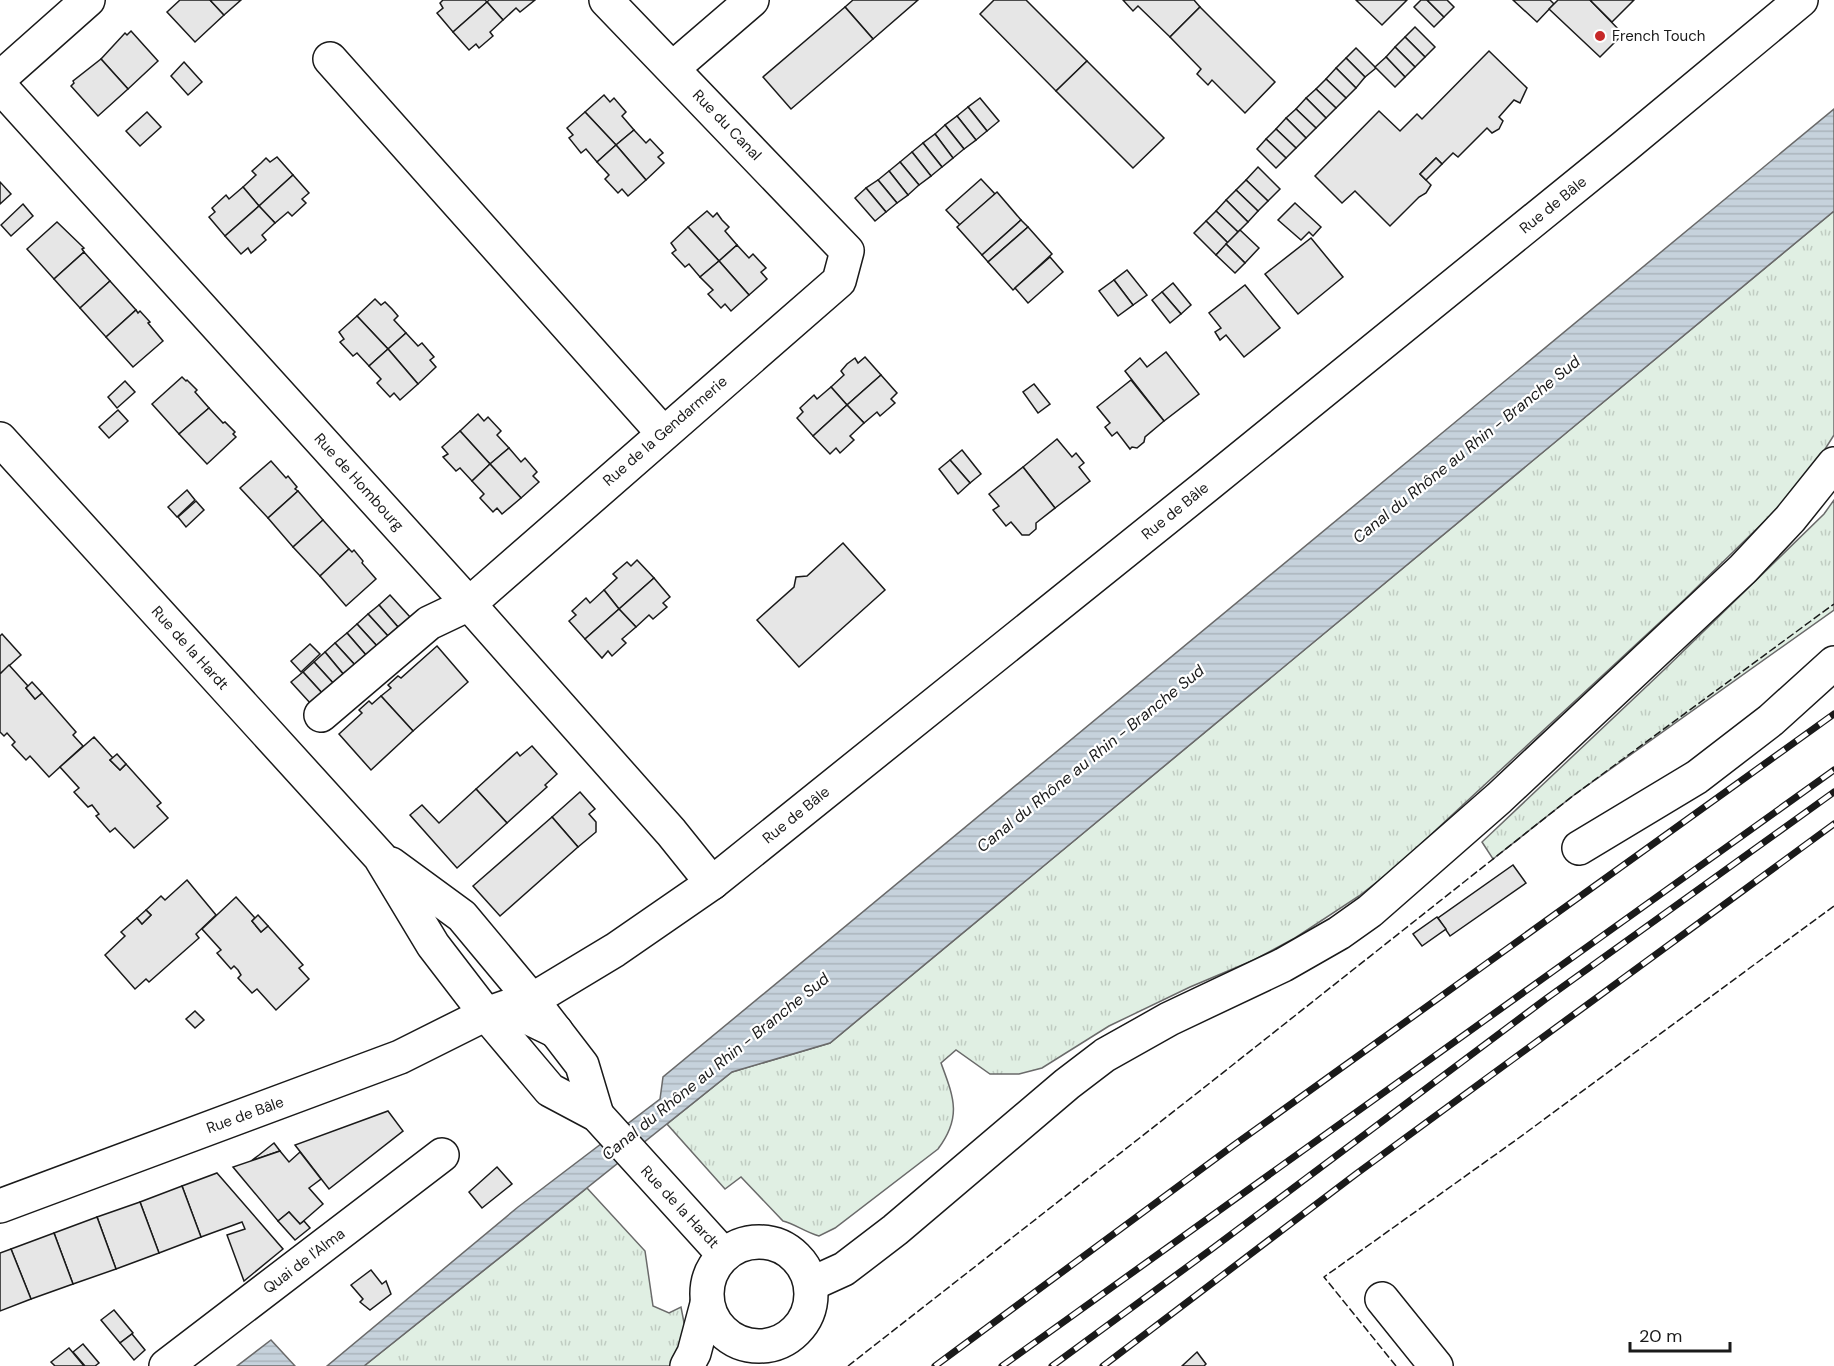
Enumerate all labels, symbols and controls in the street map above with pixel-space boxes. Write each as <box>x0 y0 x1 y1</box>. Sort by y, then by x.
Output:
place label: French Touch <box>1612 26 1705 46</box>
marker: French Touch <box>1593 29 1607 43</box>
street label: Rue du Canal <box>688 85 766 165</box>
street label: Rue de Bâle <box>1515 172 1591 238</box>
water label: Canal du Rhône au Rhin - Branche Sud <box>1348 350 1585 548</box>
street label: Rue de la Gendarmerie <box>599 371 731 491</box>
street label: Rue de Hombourg <box>310 429 408 535</box>
street label: Rue de Bâle <box>1137 478 1213 544</box>
street label: Rue de la Hardt <box>147 602 233 694</box>
water label: Canal du Rhône au Rhin - Branche Sud <box>972 659 1209 857</box>
street label: Rue de Bâle <box>758 782 834 848</box>
water label: Canal du Rhône au Rhin - Branche Sud <box>597 967 834 1165</box>
street label: Rue de Bâle <box>204 1092 286 1138</box>
street label: Rue de la Hardt <box>636 1161 724 1253</box>
street label: Quai de l'Alma <box>259 1224 349 1298</box>
scale bar <box>1630 1315 1730 1353</box>
text: 20 m <box>1639 1324 1682 1348</box>

